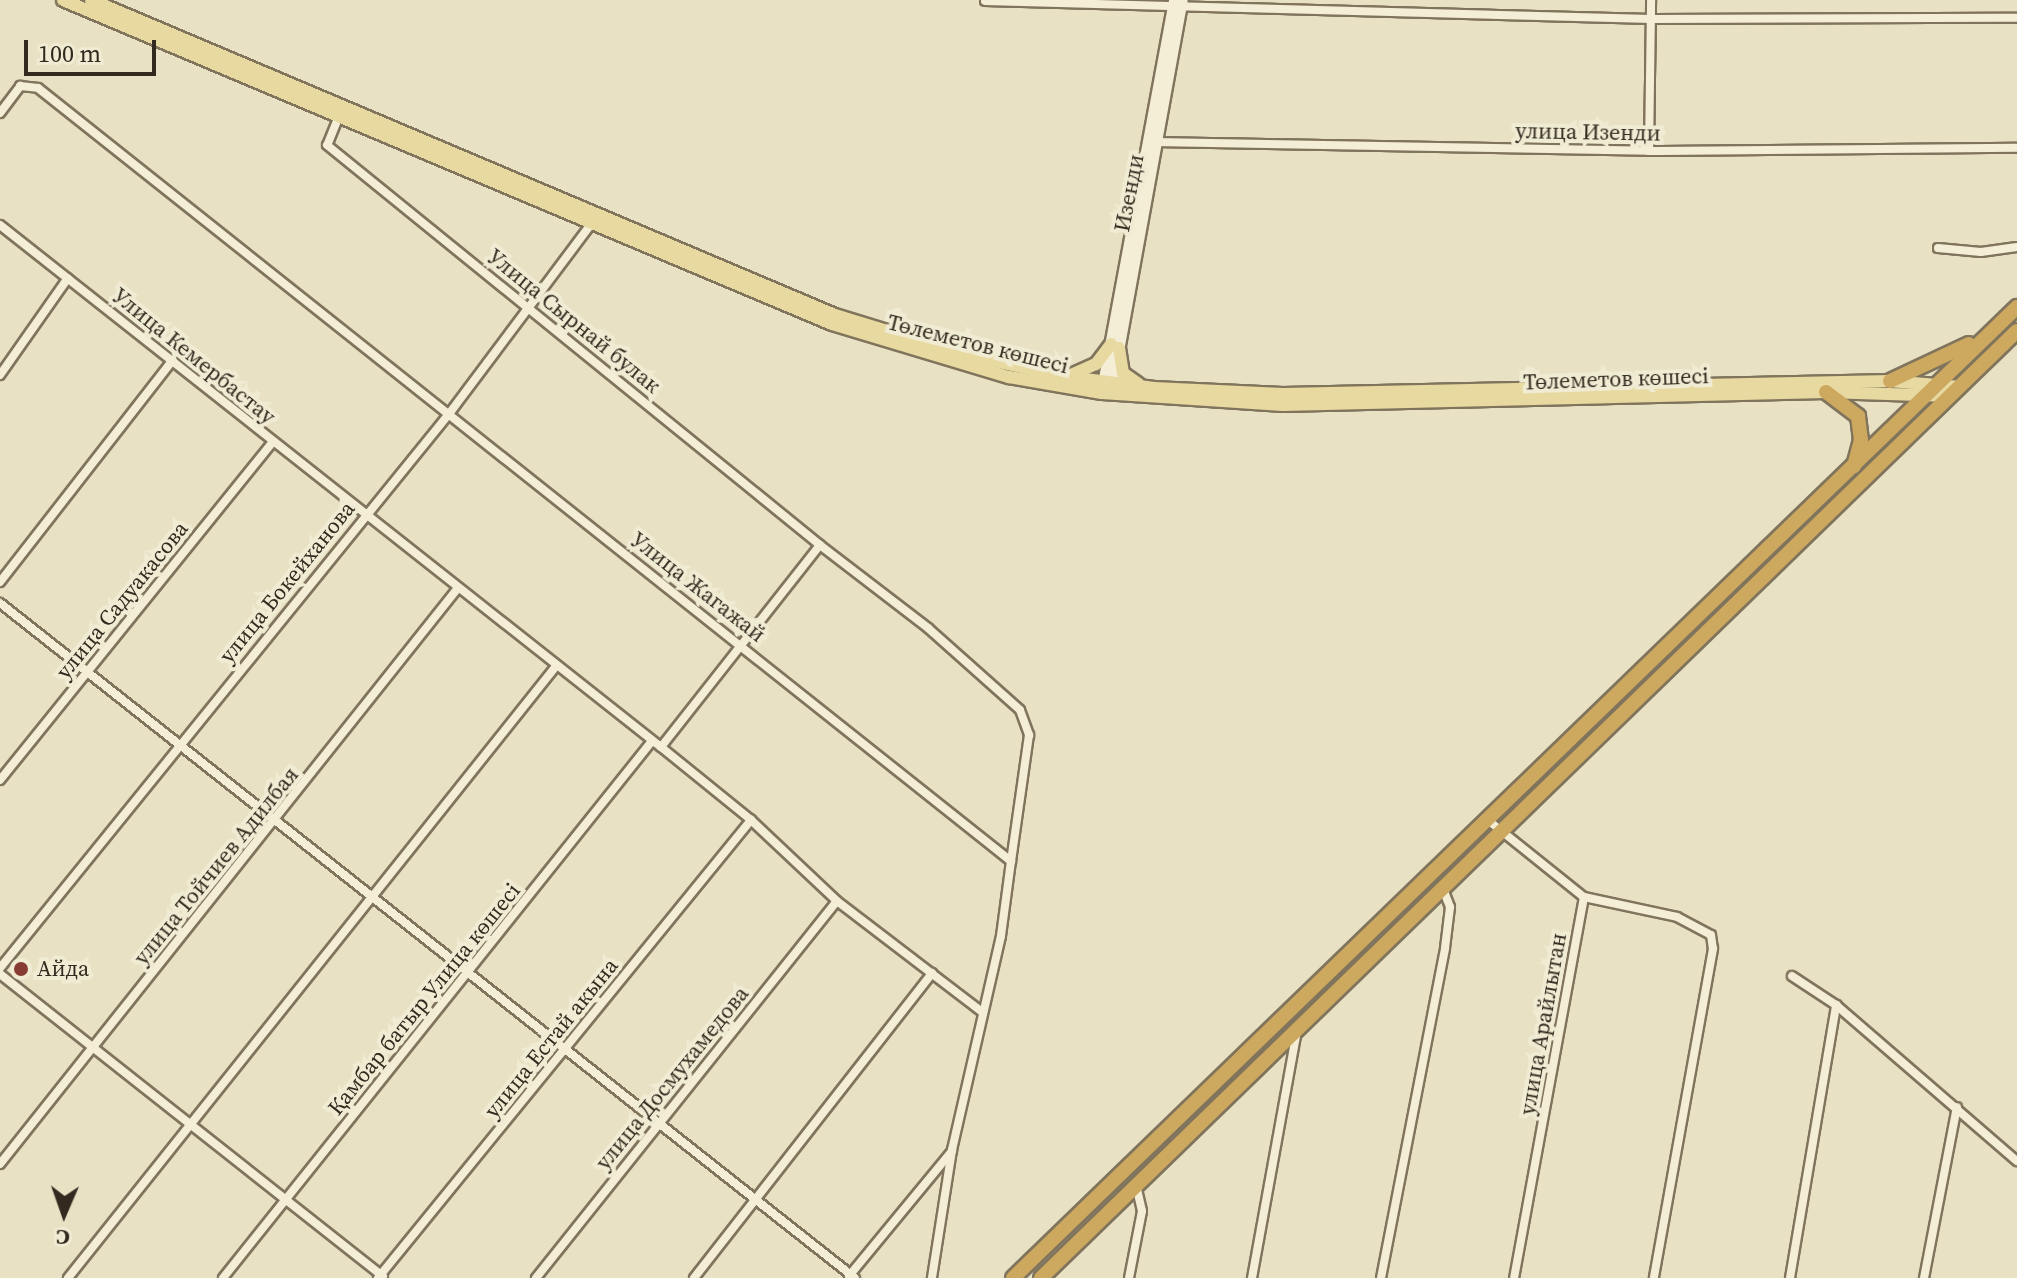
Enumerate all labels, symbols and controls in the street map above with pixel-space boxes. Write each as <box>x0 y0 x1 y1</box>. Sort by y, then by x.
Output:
scale bar <box>28 24 160 74</box>
text: 100 m <box>38 37 101 70</box>
street label: улица Изенди <box>1515 118 1661 146</box>
street label: Изенди <box>1109 152 1149 234</box>
street label: Улица Сырнай булак <box>482 243 666 399</box>
street label: Улица Кемербастау <box>107 282 281 430</box>
street label: Төлеметов көшесі <box>885 309 1071 379</box>
street label: Төлеметов көшесі <box>1523 363 1709 395</box>
street label: улица Бокейханова <box>214 496 360 668</box>
street label: улица Садуакасова <box>50 516 194 684</box>
street label: Улица Жагажай <box>626 526 770 648</box>
street label: улица Тойчиев Адилбая <box>128 762 304 970</box>
street label: Қамбар батыр Улица көшесі <box>322 878 526 1120</box>
street label: улица Арайлытан <box>1514 931 1572 1117</box>
street label: улица Естай акына <box>478 953 624 1123</box>
place label: Айда <box>37 956 89 982</box>
marker: Айда <box>12 960 30 978</box>
street label: улица Досмухамедова <box>590 981 754 1175</box>
north arrow <box>24 1174 104 1254</box>
text: С <box>56 1223 71 1253</box>

